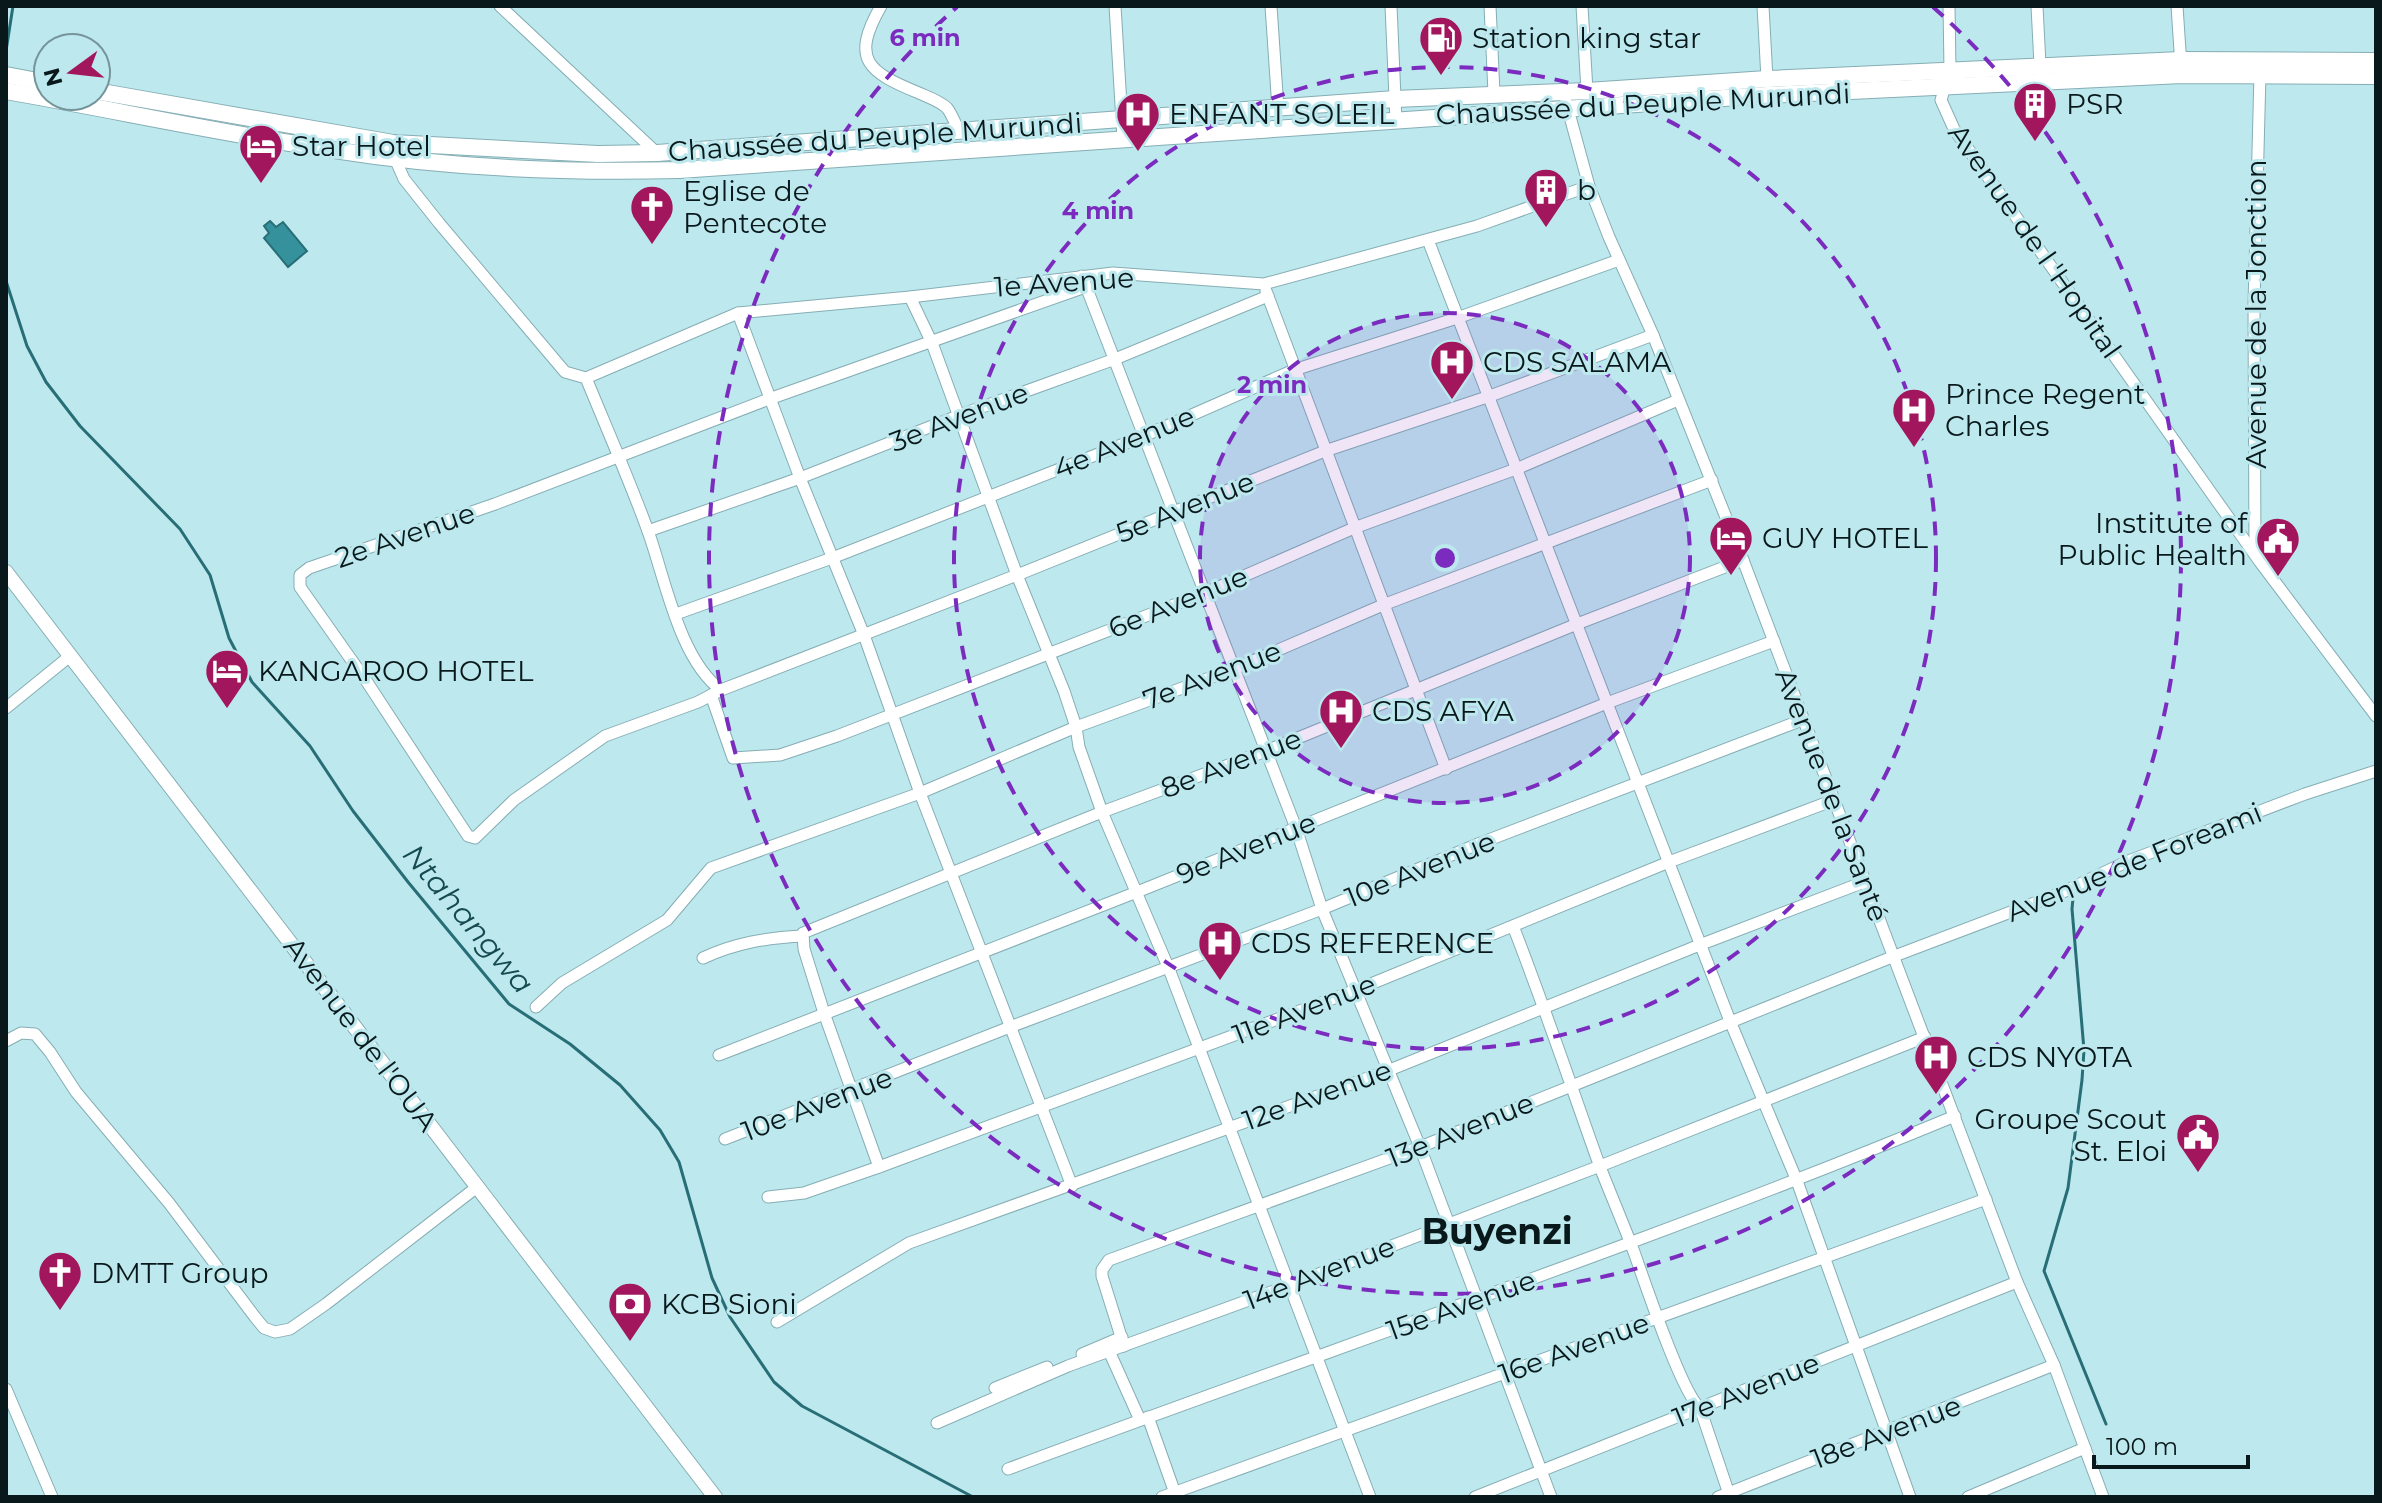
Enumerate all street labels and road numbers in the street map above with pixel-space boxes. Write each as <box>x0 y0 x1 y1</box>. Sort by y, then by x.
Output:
street label: Chaussée du Peuple Murundi <box>1435 76 1851 132</box>
street label: Chaussée du Peuple Murundi <box>667 106 1083 168</box>
street label: Avenue de l 'Hopital <box>1941 117 2129 365</box>
street label: Avenue de la Jonction <box>2239 159 2273 469</box>
street label: 1e Avenue <box>993 260 1135 304</box>
street label: 3e Avenue <box>885 375 1033 459</box>
street label: 4e Avenue <box>1049 398 1199 486</box>
street label: 5e Avenue <box>1111 464 1259 550</box>
street label: 2e Avenue <box>331 495 479 575</box>
street label: 6e Avenue <box>1103 559 1253 645</box>
street label: 7e Avenue <box>1138 633 1286 717</box>
street label: Avenue de la Santé <box>1768 664 1896 926</box>
street label: 8e Avenue <box>1156 721 1306 805</box>
street label: Avenue de Foreami <box>2001 795 2267 929</box>
street label: 9e Avenue <box>1171 805 1321 891</box>
street label: 10e Avenue <box>1340 824 1500 914</box>
street label: Avenue de l'OUA <box>277 930 446 1139</box>
street label: 11e Avenue <box>1228 966 1380 1052</box>
street label: 12e Avenue <box>1238 1052 1396 1138</box>
street label: 10e Avenue <box>737 1060 897 1148</box>
street label: 13e Avenue <box>1381 1085 1539 1175</box>
street label: 14e Avenue <box>1239 1229 1399 1317</box>
street label: 15e Avenue <box>1382 1262 1540 1348</box>
street label: 16e Avenue <box>1494 1305 1654 1391</box>
street label: 17e Avenue <box>1668 1345 1824 1435</box>
street label: 18e Avenue <box>1806 1388 1966 1476</box>

